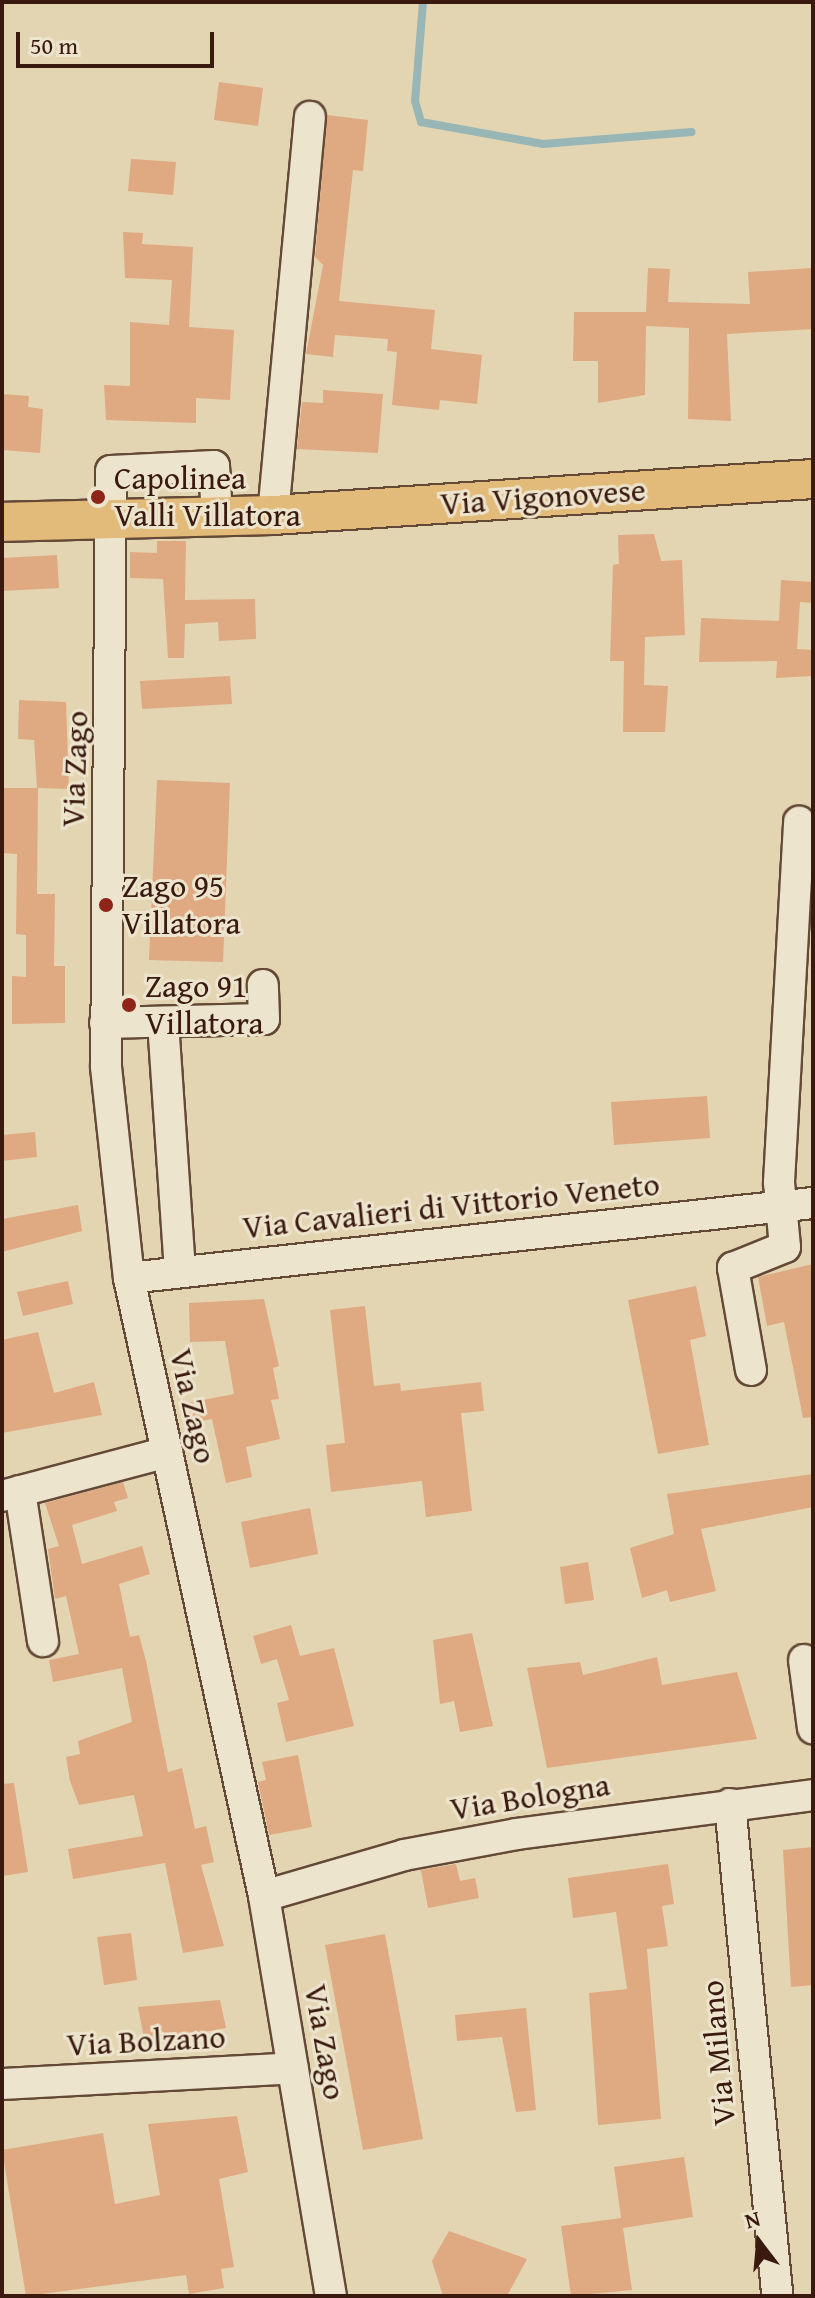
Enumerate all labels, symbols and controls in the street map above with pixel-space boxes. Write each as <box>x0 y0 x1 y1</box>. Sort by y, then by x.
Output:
scale bar <box>20 16 218 66</box>
text: 50 m <box>30 28 78 63</box>
place label: Capolinea Valli Villatora <box>114 460 301 535</box>
street label: Via Vigonovese <box>439 471 647 523</box>
marker: Capolinea Valli Villatora <box>89 488 107 506</box>
street label: Via Zago <box>54 710 96 828</box>
place label: Zago 95 Villatora <box>122 868 241 943</box>
marker: Zago 95 Villatora <box>97 896 115 914</box>
place label: Zago 91 Villatora <box>145 968 264 1043</box>
marker: Zago 91 Villatora <box>120 996 138 1014</box>
street label: Via Cavalieri di Vittorio Veneto <box>241 1165 661 1247</box>
street label: Via Zago <box>161 1345 225 1467</box>
street label: Via Bologna <box>448 1765 612 1829</box>
street label: Via Milano <box>693 1979 743 2127</box>
street label: Via Zago <box>296 1981 354 2103</box>
street label: Via Bolzano <box>66 2018 226 2064</box>
north arrow <box>719 2202 799 2282</box>
text: N <box>741 2202 764 2236</box>

